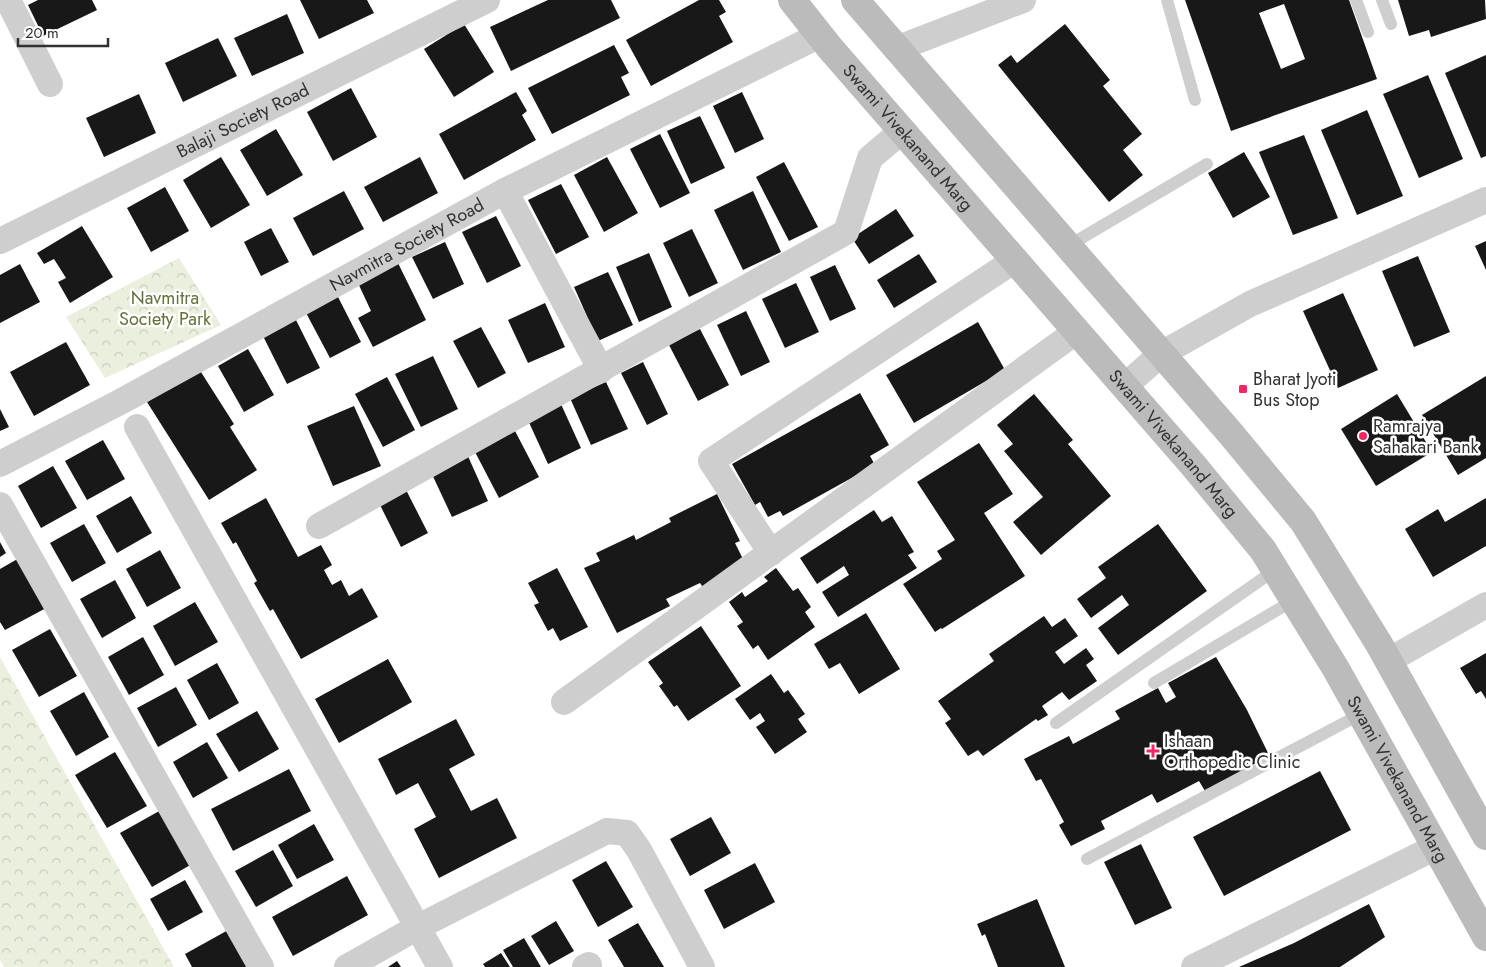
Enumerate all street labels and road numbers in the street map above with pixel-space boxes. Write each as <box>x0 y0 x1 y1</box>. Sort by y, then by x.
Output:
street label: Swami Vivekanand Marg <box>837 58 979 217</box>
street label: Balaji Society Road <box>172 77 314 165</box>
street label: Navmitra Society Road <box>325 192 489 298</box>
street label: Swami Vivekanand Marg <box>1102 364 1244 523</box>
street label: Swami Vivekanand Marg <box>1340 691 1455 867</box>

